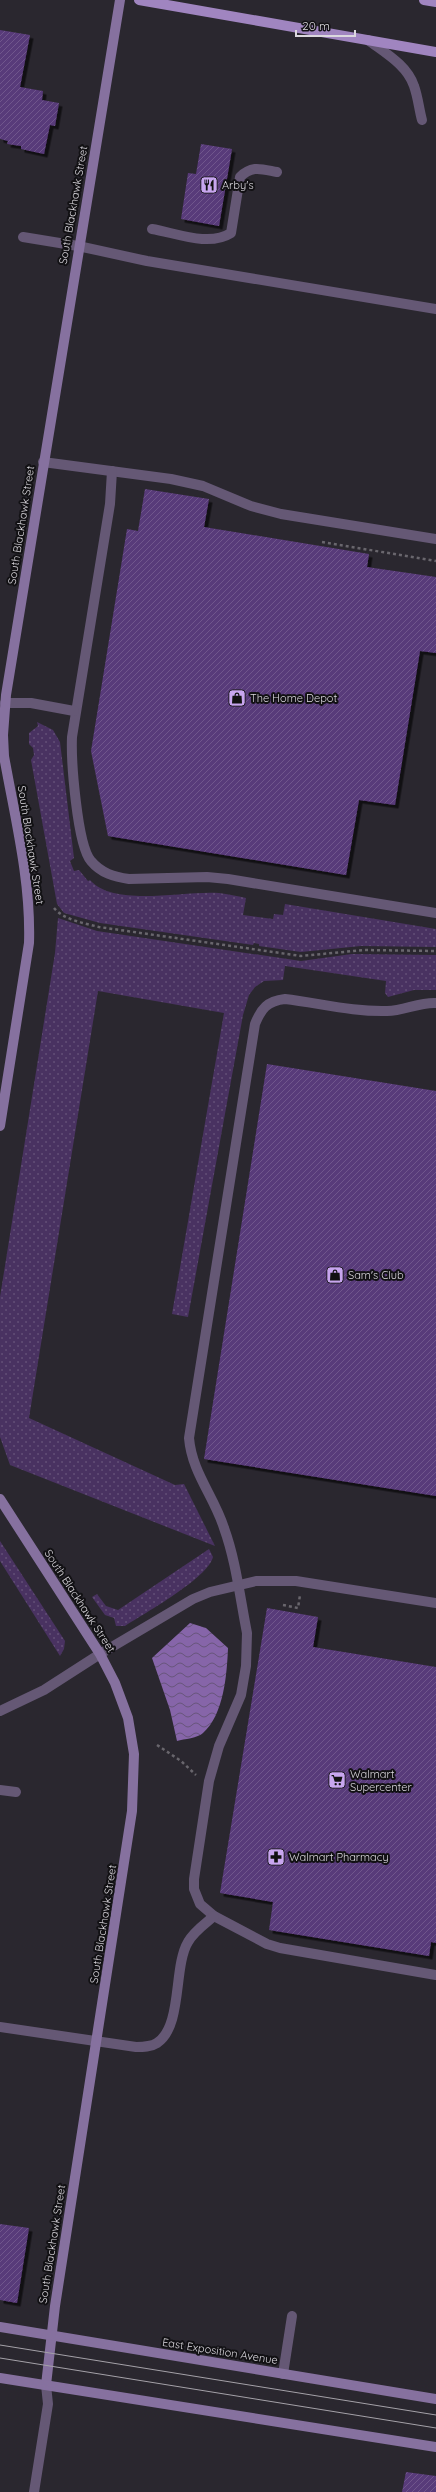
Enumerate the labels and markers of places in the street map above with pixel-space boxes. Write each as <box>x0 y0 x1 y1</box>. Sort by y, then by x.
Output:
restaurant icon: Arby's <box>199 175 219 195</box>
place label: Arby's <box>222 178 254 192</box>
shop icon: The Home Depot <box>227 688 247 708</box>
place label: The Home Depot <box>250 691 337 705</box>
shop icon: Sam's Club <box>325 1265 345 1285</box>
place label: Sam's Club <box>348 1268 404 1282</box>
place label: Walmart Supercenter <box>350 1767 412 1794</box>
supermarket icon: Walmart Supercenter <box>327 1770 347 1790</box>
pharmacy icon: Walmart Pharmacy <box>266 1847 286 1867</box>
place label: Walmart Pharmacy <box>289 1850 389 1864</box>

